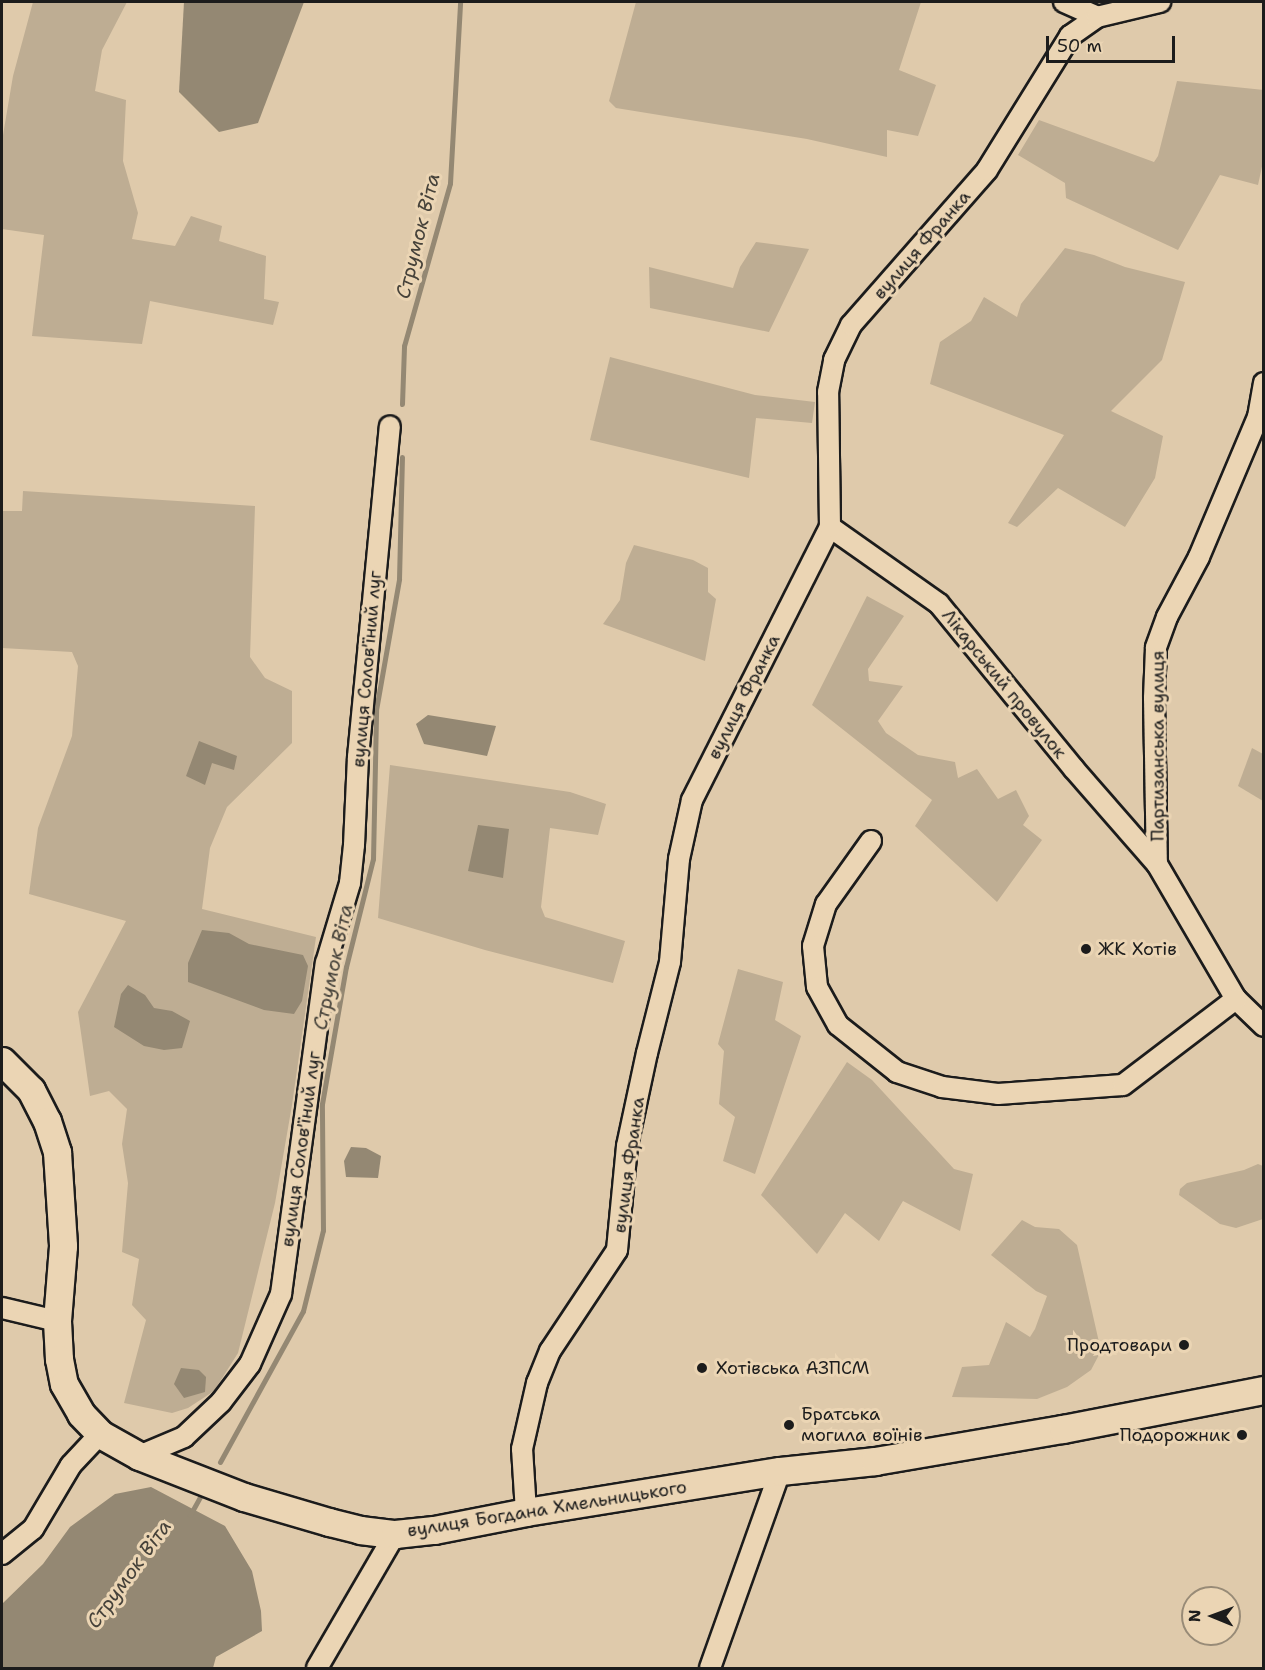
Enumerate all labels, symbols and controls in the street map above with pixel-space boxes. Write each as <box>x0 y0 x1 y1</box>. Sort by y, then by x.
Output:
scale bar <box>1049 24 1178 62</box>
text: 50 m <box>1057 34 1102 58</box>
water label: Струмок Віта <box>391 171 445 301</box>
street label: вулиця Франка <box>869 186 975 304</box>
street label: вулиця Солов'їний луг <box>348 570 386 768</box>
street label: Лікарський провулок <box>937 605 1071 763</box>
street label: вулиця Франка <box>703 631 785 763</box>
street label: Партизанська вулиця <box>1147 651 1169 841</box>
water label: Струмок Віта <box>308 902 358 1032</box>
place label: ЖК Хотів <box>1098 938 1177 960</box>
marker: ЖК Хотів <box>1079 942 1093 956</box>
street label: вулиця Солов'їний луг <box>277 1050 325 1248</box>
street label: вулиця Франка <box>609 1096 649 1234</box>
place label: Продтовари <box>1067 1334 1172 1356</box>
marker: Продтовари <box>1177 1338 1191 1352</box>
place label: Хотівська АЗПСМ <box>716 1357 870 1379</box>
marker: Хотівська АЗПСМ <box>693 1359 711 1377</box>
place label: Братська могила воїнів <box>801 1404 922 1446</box>
marker: Братська могила воїнів <box>782 1418 796 1432</box>
place label: Подорожник <box>1120 1424 1230 1446</box>
marker: Подорожник <box>1235 1428 1249 1442</box>
street label: вулиця Богдана Хмельницького <box>406 1476 688 1542</box>
water label: Струмок Віта <box>82 1515 176 1633</box>
north arrow <box>1181 1586 1241 1646</box>
text: N <box>1184 1609 1205 1622</box>

